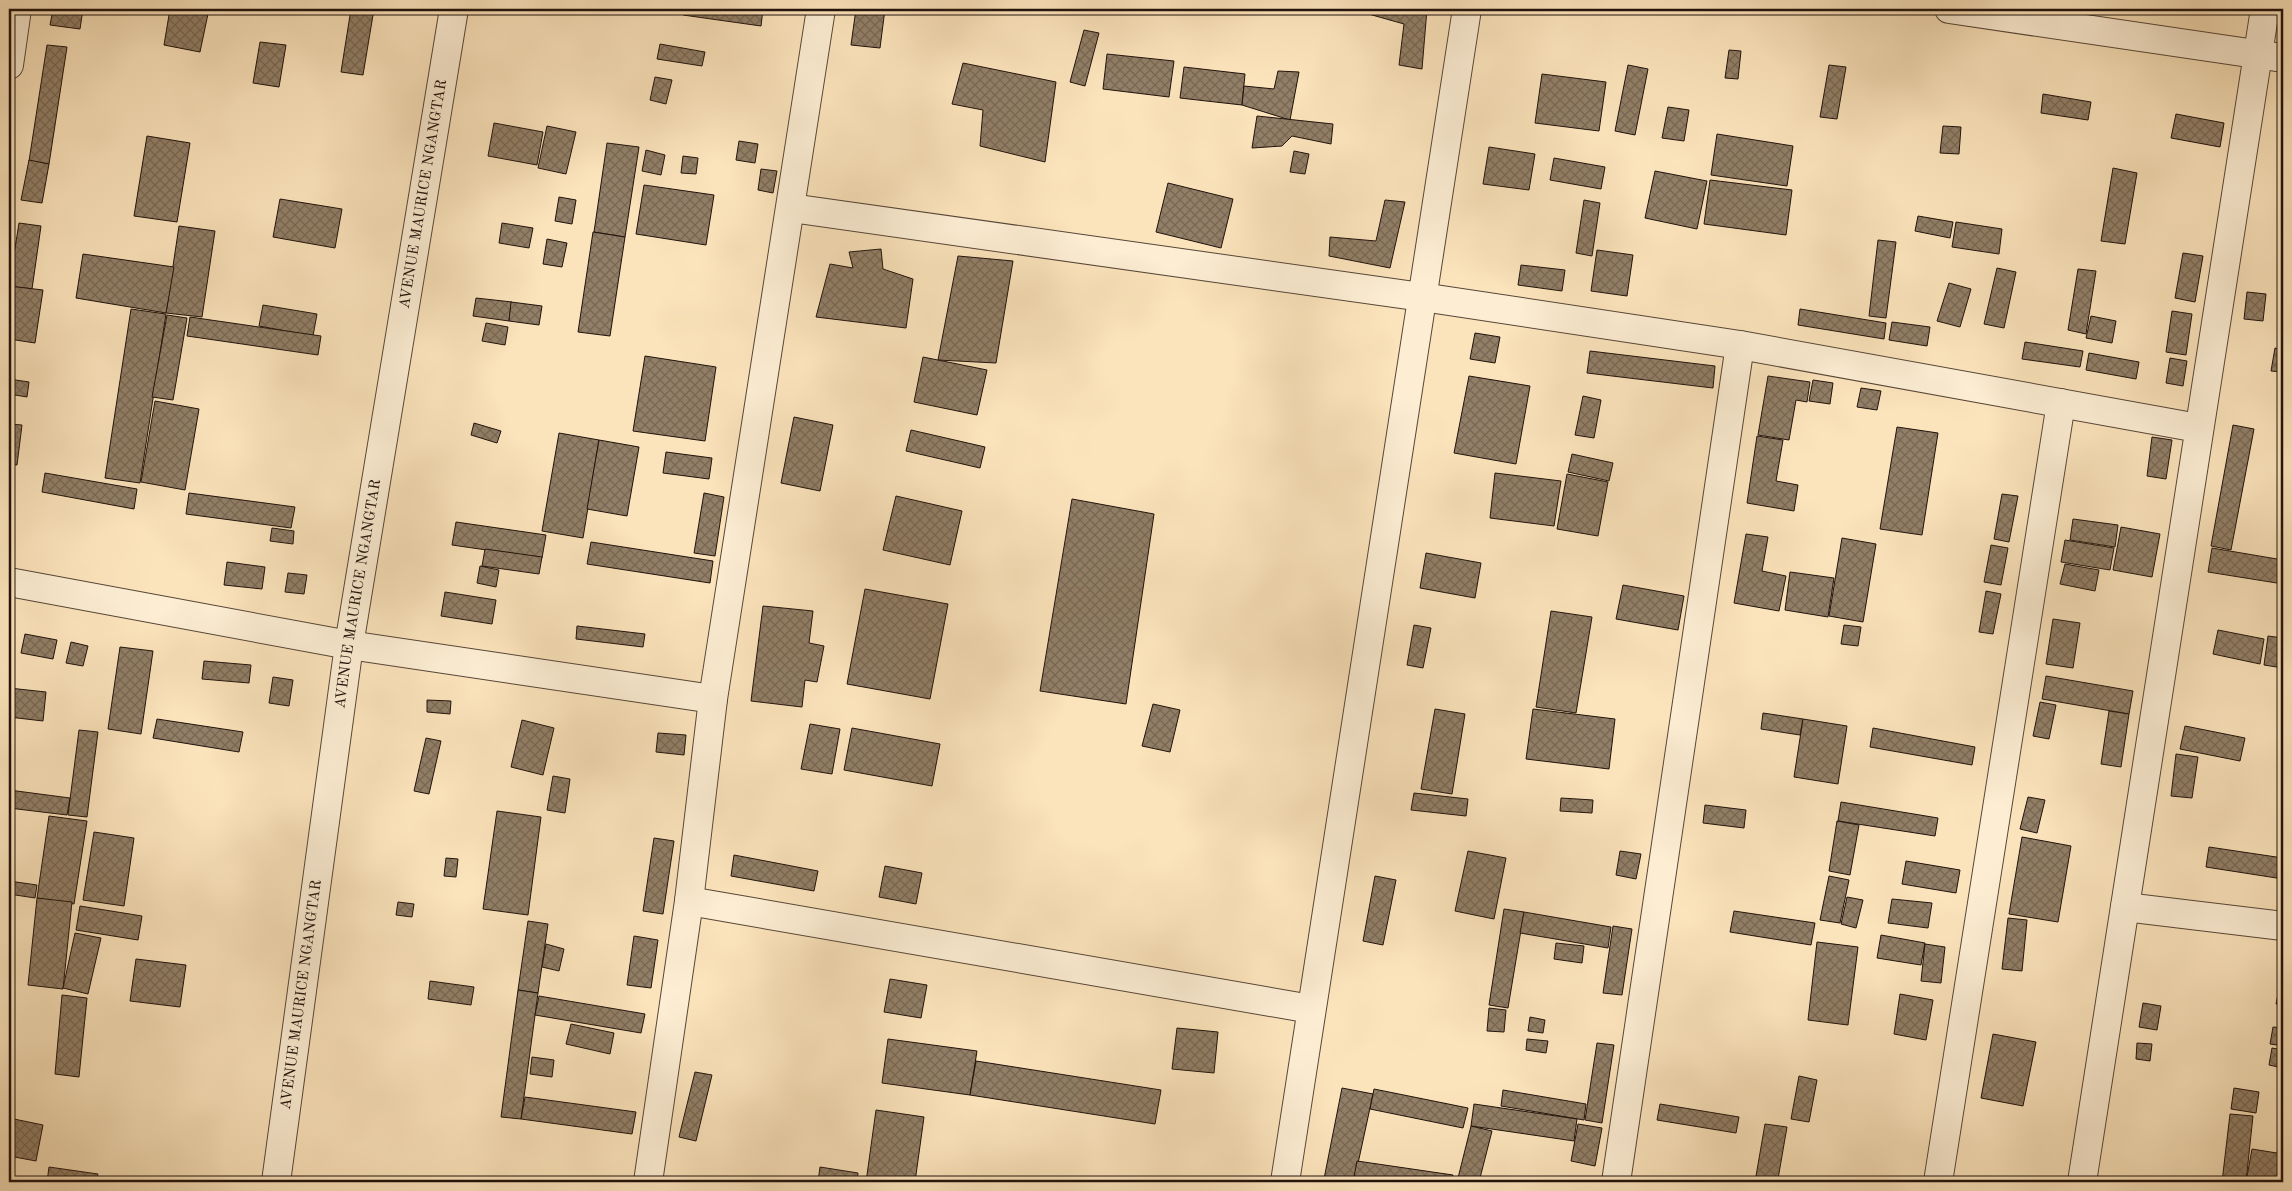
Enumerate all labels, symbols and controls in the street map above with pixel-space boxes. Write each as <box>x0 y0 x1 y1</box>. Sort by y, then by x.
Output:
street label: AVENUE MAURICE NGANGTAR <box>397 78 450 310</box>
street label: AVENUE MAURICE NGANGTAR <box>333 478 384 709</box>
street label: AVENUE MAURICE NGANGTAR <box>278 878 325 1111</box>

